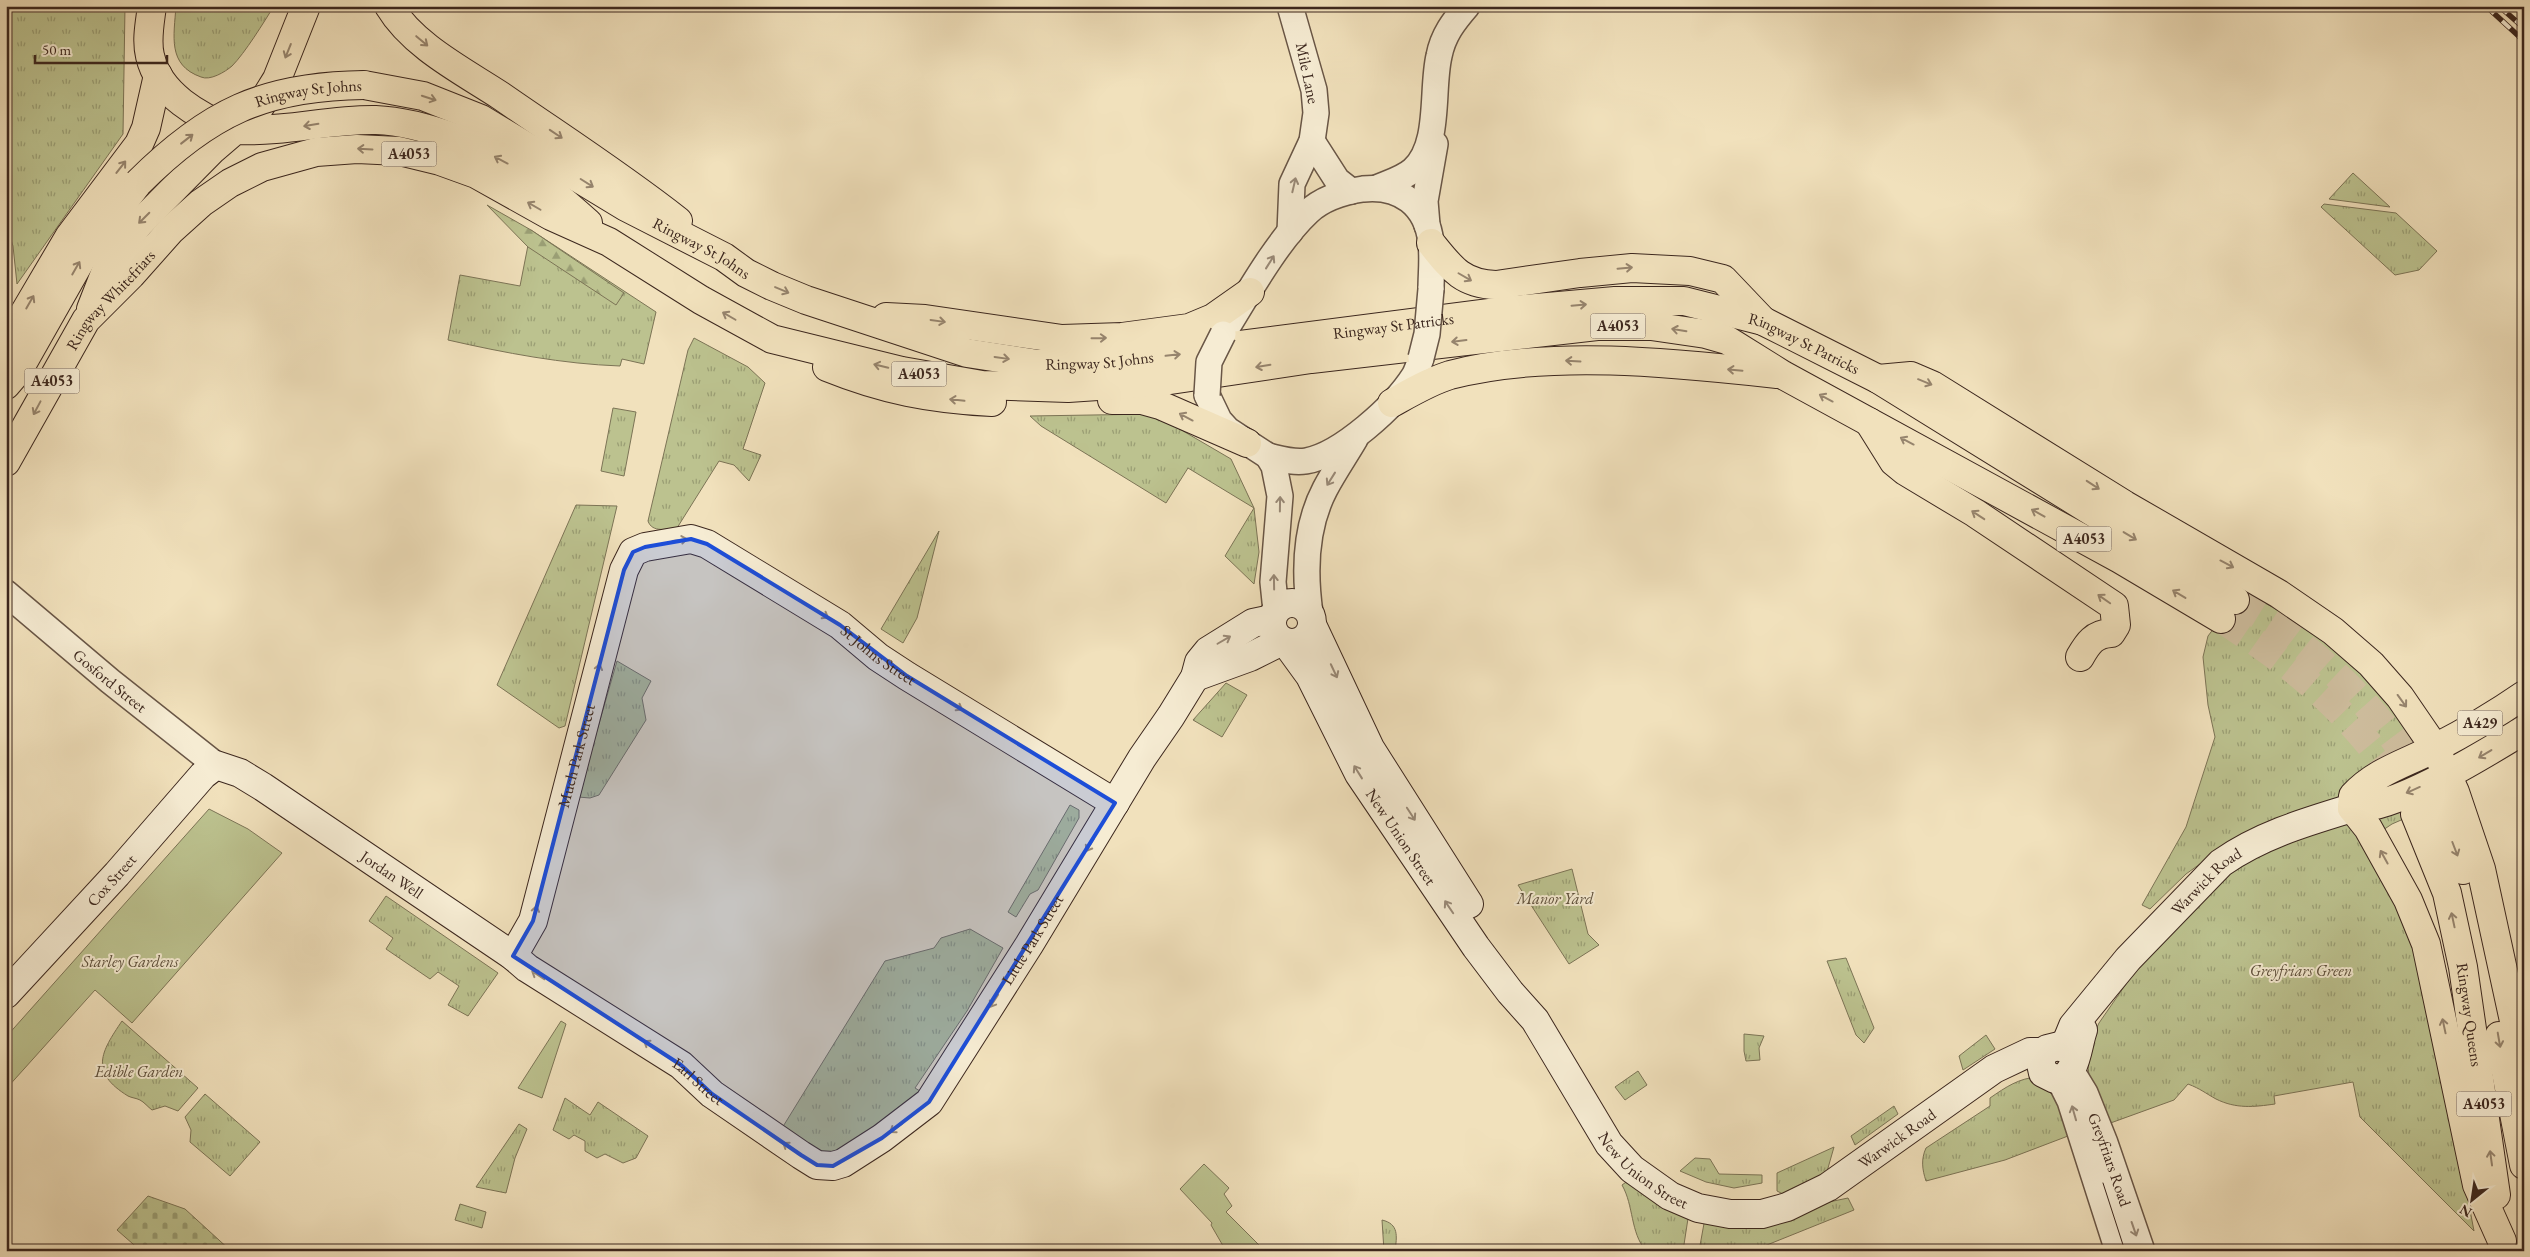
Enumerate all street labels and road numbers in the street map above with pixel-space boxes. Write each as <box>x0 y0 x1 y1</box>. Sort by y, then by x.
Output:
street label: Mile Lane <box>1291 41 1324 106</box>
street label: Ringway St Johns <box>252 75 362 112</box>
road number: A4053 <box>382 142 436 166</box>
street label: Ringway St Johns <box>649 212 753 284</box>
street label: Ringway Whitefriars <box>61 245 160 354</box>
street label: Ringway St Patricks <box>1332 308 1455 344</box>
street label: Ringway St Patricks <box>1746 308 1863 379</box>
road number: A4053 <box>1590 314 1646 338</box>
street label: Ringway St Johns <box>1045 346 1155 375</box>
road number: A4053 <box>892 362 946 386</box>
road number: A4053 <box>24 368 80 394</box>
road number: A4053 <box>2056 526 2112 552</box>
street label: St Johns Street <box>836 620 920 690</box>
street label: Gosford Street <box>69 644 151 717</box>
street label: Much Park Street <box>553 702 600 810</box>
road number: A429 <box>2458 710 2502 736</box>
street label: New Union Street <box>1361 785 1441 889</box>
street label: Warwick Road <box>2166 842 2246 920</box>
street label: Jordan Well <box>354 845 428 904</box>
street label: Cox Street <box>82 850 141 911</box>
street label: Little Park Street <box>996 891 1068 989</box>
street label: Ringway Queens <box>2452 961 2487 1068</box>
street label: Earl Street <box>669 1052 728 1110</box>
road number: A4053 <box>2456 1092 2512 1116</box>
street label: Warwick Road <box>1854 1103 1941 1173</box>
street label: Greyfriars Road <box>2083 1110 2136 1210</box>
street label: New Union Street <box>1593 1128 1691 1214</box>

